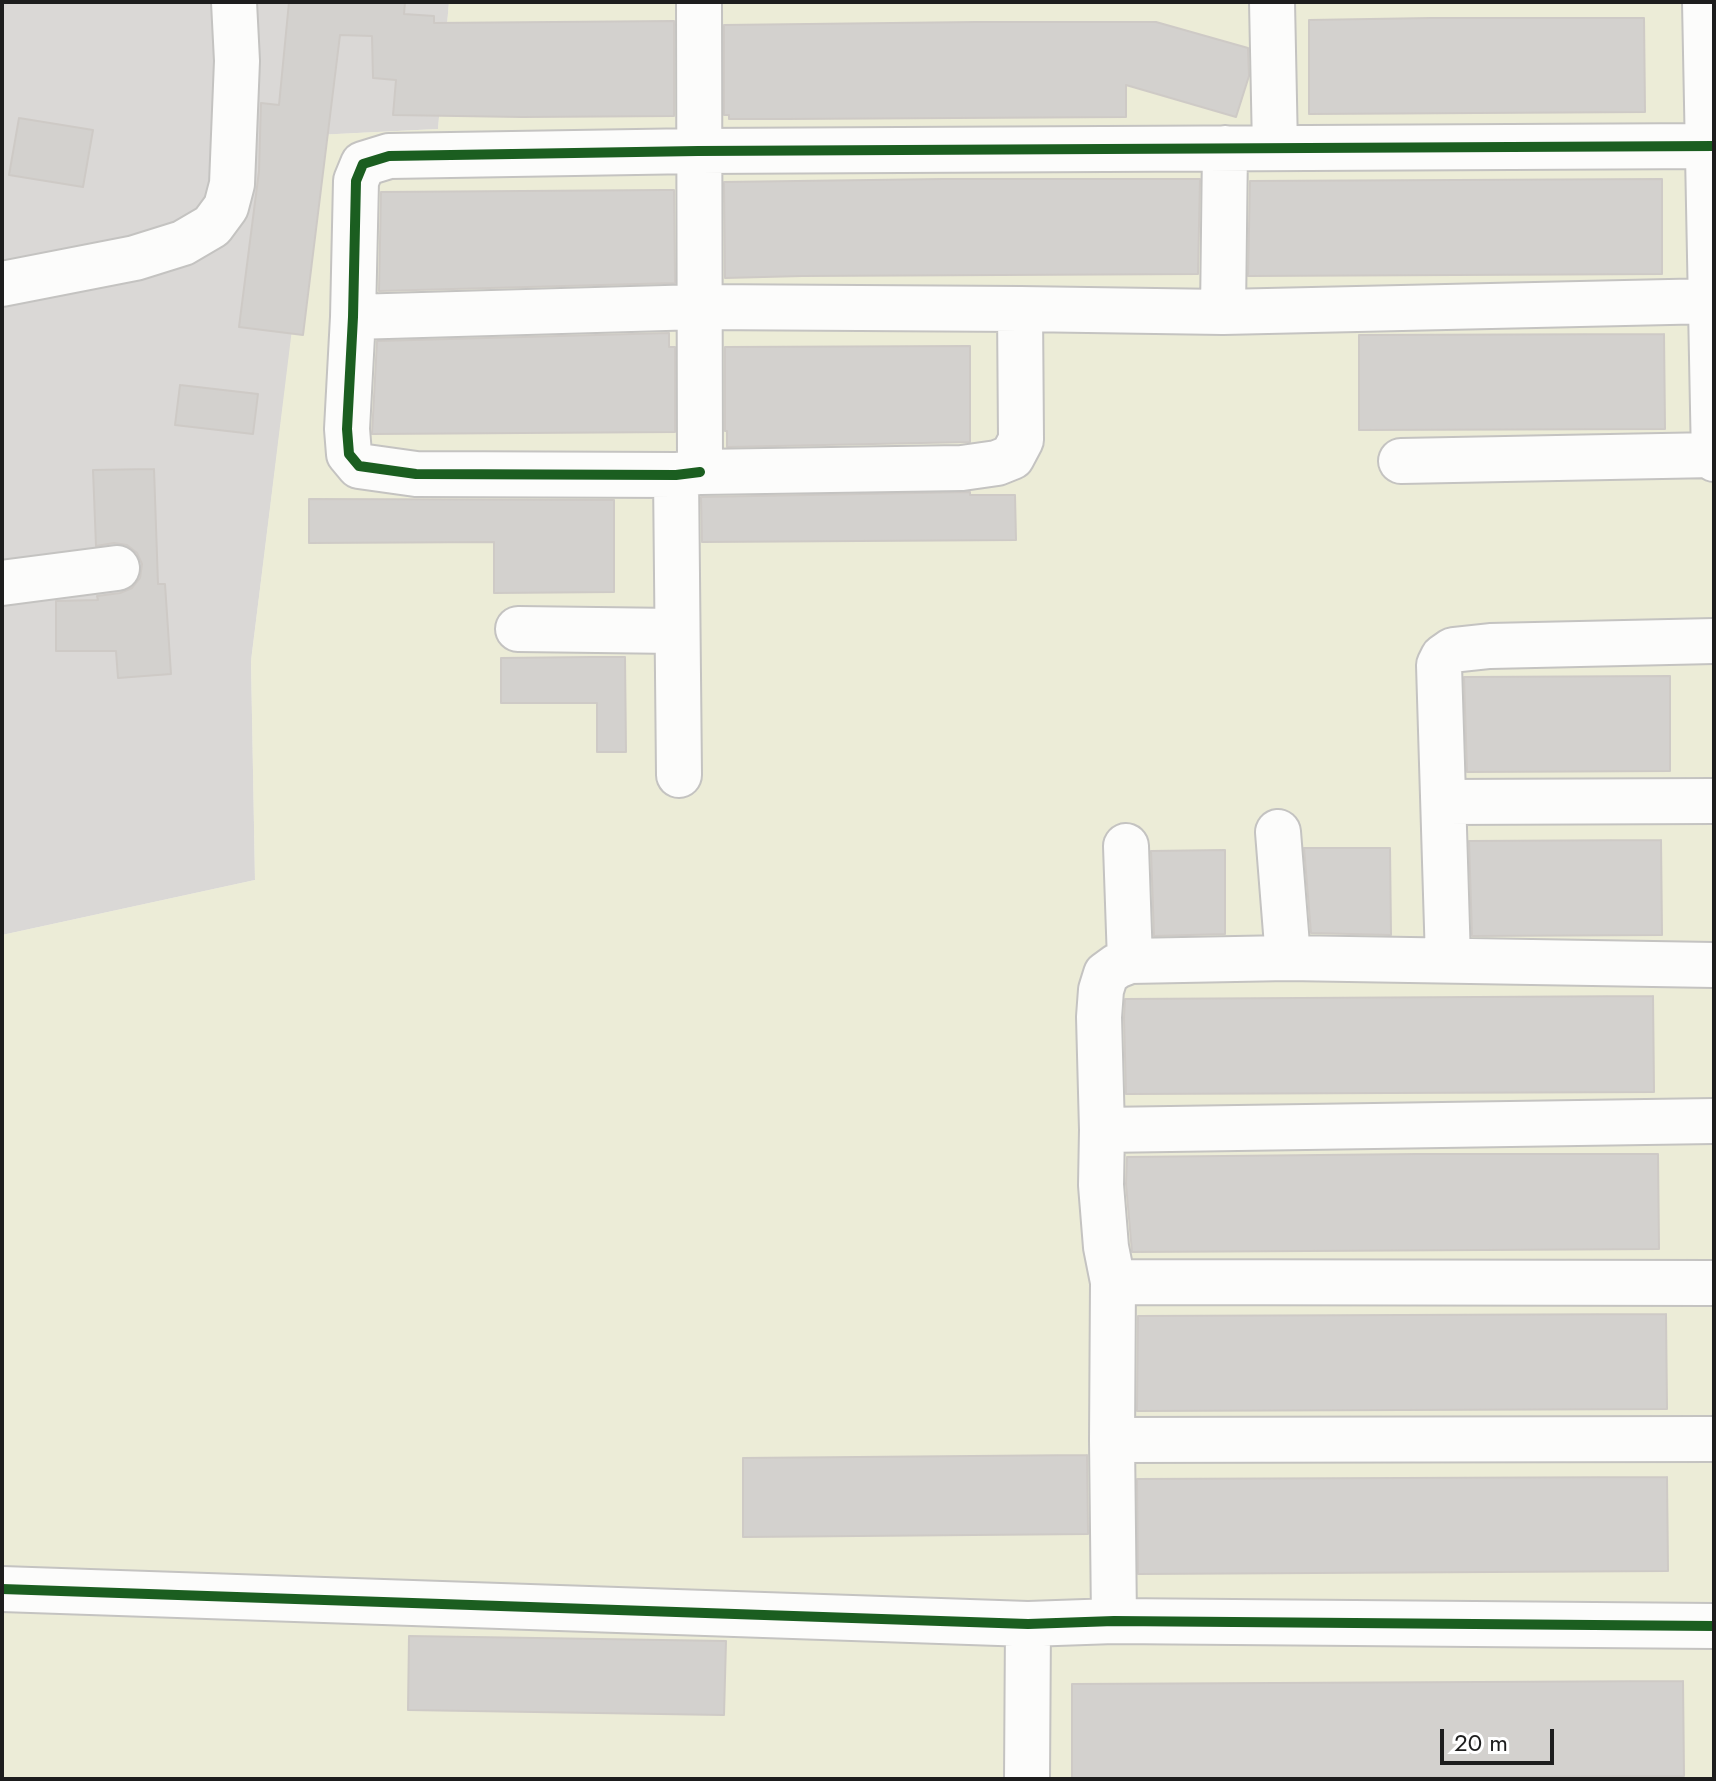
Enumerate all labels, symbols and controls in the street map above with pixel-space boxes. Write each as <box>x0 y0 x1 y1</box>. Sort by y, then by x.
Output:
scale bar <box>1444 1713 1558 1763</box>
text: 20 m <box>1454 1725 1508 1760</box>

